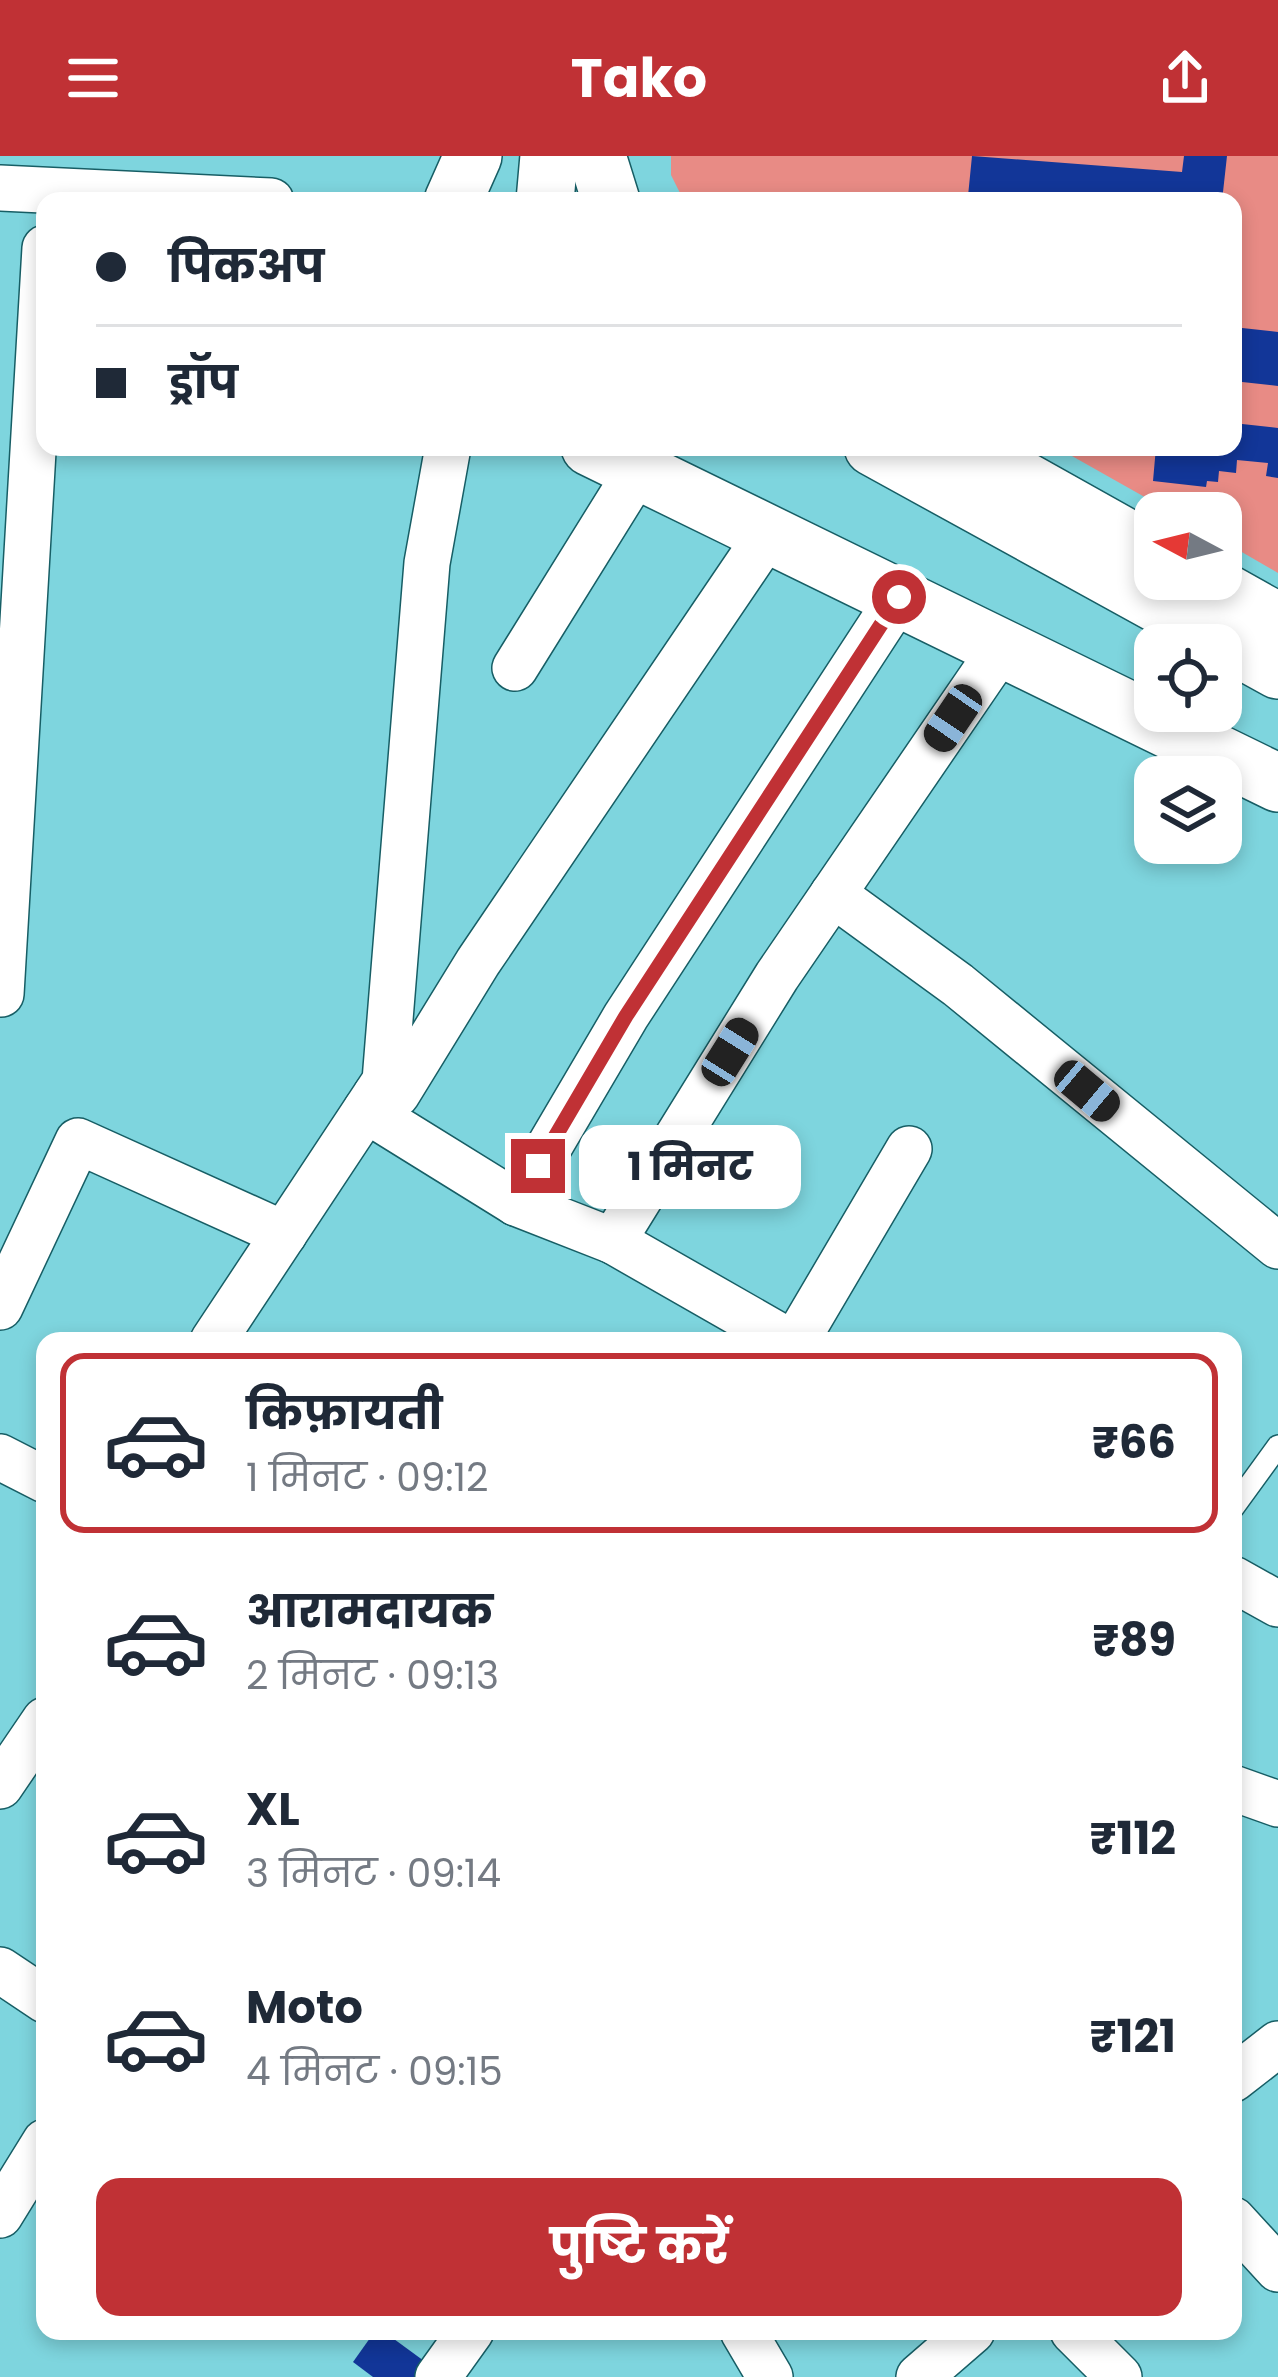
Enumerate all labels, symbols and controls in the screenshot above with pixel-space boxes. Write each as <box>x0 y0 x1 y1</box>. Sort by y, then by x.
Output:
text: Tako <box>571 40 707 116</box>
icon: menu <box>60 45 126 111</box>
icon: share <box>1152 45 1218 111</box>
text: पिकअप <box>168 235 324 298</box>
text: ड्रॉप <box>168 351 238 414</box>
north arrow <box>1134 492 1242 600</box>
map controls <box>1134 492 1242 864</box>
route start <box>872 570 926 624</box>
button: locate <box>1134 624 1242 732</box>
car <box>918 678 988 758</box>
button: layers <box>1134 756 1242 864</box>
car <box>696 1012 764 1092</box>
car <box>1048 1054 1126 1128</box>
callout: 1 मिनट <box>580 1124 802 1208</box>
route end <box>511 1139 565 1193</box>
text: 1 मिनट <box>627 1139 753 1194</box>
text: किफ़ायती <box>246 1382 443 1445</box>
icon: car <box>102 1389 210 1497</box>
text: ₹66 <box>1092 1411 1176 1474</box>
text: 1 मिनट · 09:12 <box>246 1450 489 1505</box>
text: आरामदायक <box>246 1580 494 1643</box>
icon: car <box>102 1587 210 1695</box>
text: ₹89 <box>1092 1609 1176 1672</box>
text: 2 मिनट · 09:13 <box>246 1648 499 1703</box>
text: XL <box>246 1778 300 1841</box>
icon: car <box>102 1785 210 1893</box>
text: ₹112 <box>1090 1807 1176 1870</box>
text: 3 मिनट · 09:14 <box>246 1846 501 1901</box>
text: Moto <box>246 1976 363 2039</box>
icon: car <box>102 1983 210 2091</box>
text: ₹121 <box>1090 2005 1176 2068</box>
text: 4 मिनट · 09:15 <box>246 2044 503 2099</box>
button: पुष्टि करें <box>96 2178 1182 2316</box>

